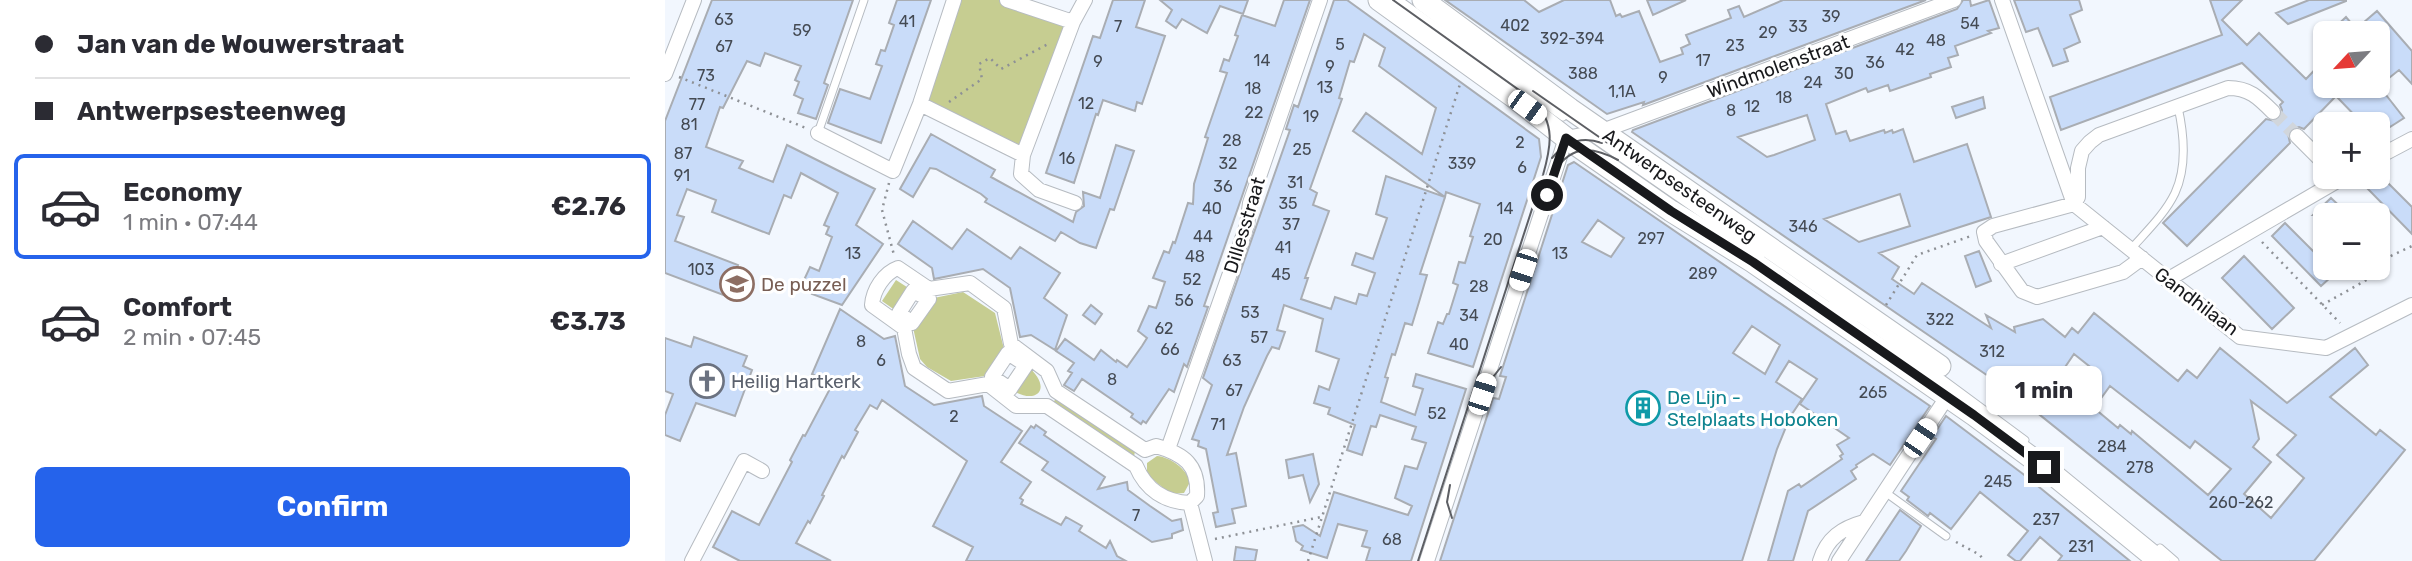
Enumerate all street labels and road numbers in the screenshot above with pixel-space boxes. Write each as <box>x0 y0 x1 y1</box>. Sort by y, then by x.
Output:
street label: Windmolenstraat <box>1704 30 1853 103</box>
street label: Antwerpsesteenweg <box>1598 124 1761 247</box>
street label: Dillesstraat <box>1219 174 1270 276</box>
street label: Gandhilaan <box>2150 262 2243 341</box>

